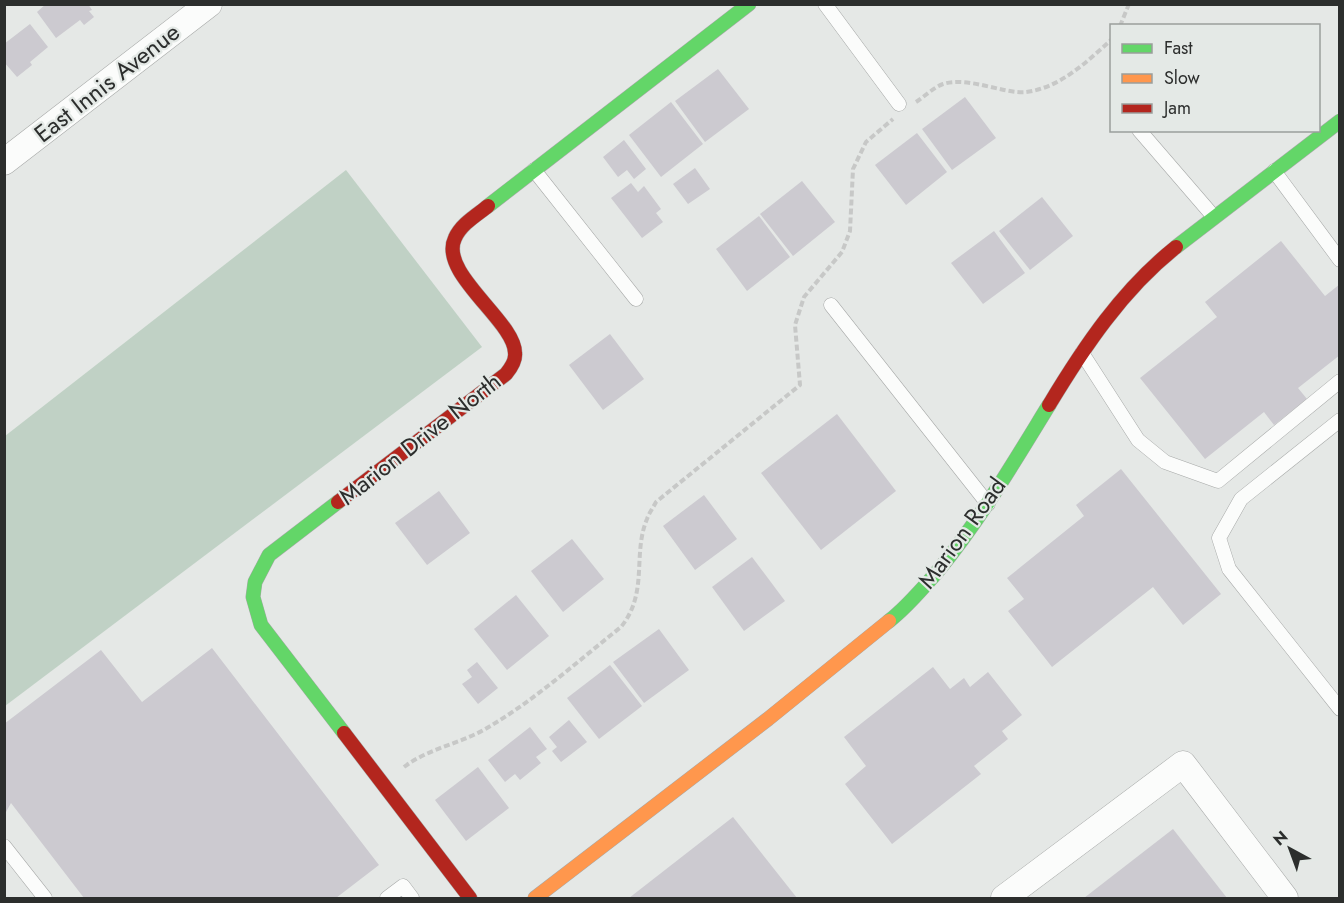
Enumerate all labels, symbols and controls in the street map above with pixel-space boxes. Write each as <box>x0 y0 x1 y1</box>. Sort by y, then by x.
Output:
street label: East Innis Avenue <box>26 15 187 151</box>
legend <box>1110 24 1320 132</box>
text: Fast <box>1164 35 1193 61</box>
text: Slow <box>1164 65 1201 91</box>
text: Jam <box>1162 95 1191 121</box>
street label: Marion Drive North <box>331 364 508 513</box>
street label: Marion Road <box>909 470 1014 596</box>
north arrow <box>1260 819 1320 879</box>
text: N <box>1268 825 1293 851</box>

